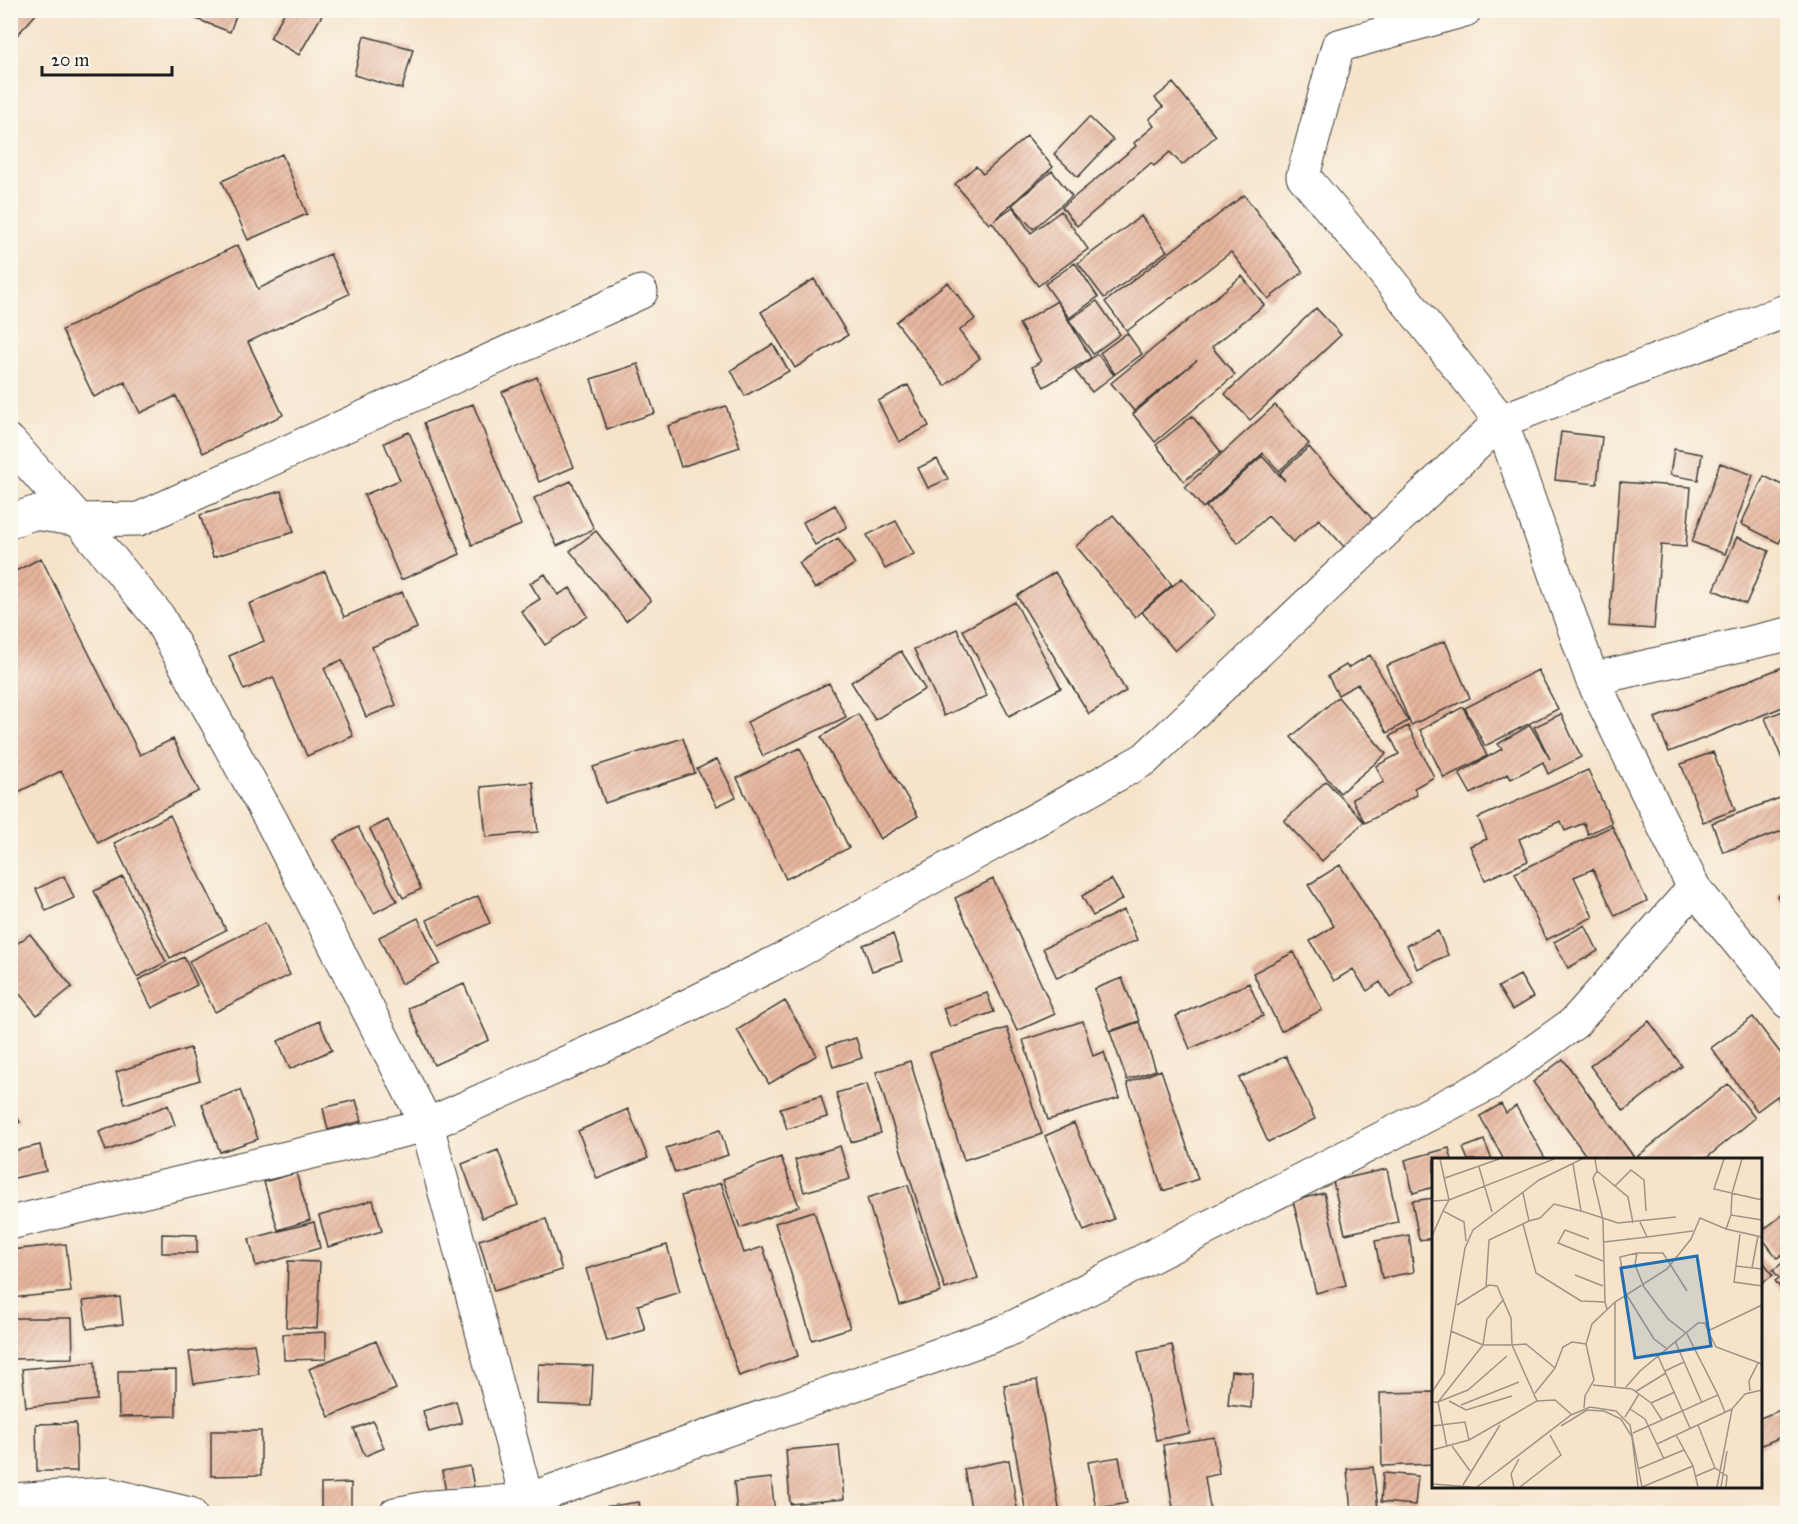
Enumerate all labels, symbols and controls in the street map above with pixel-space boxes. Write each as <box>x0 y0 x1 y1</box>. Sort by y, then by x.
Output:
scale bar <box>42 39 172 77</box>
text: 20 m <box>51 49 89 71</box>
inset map <box>1432 1158 1762 1488</box>

